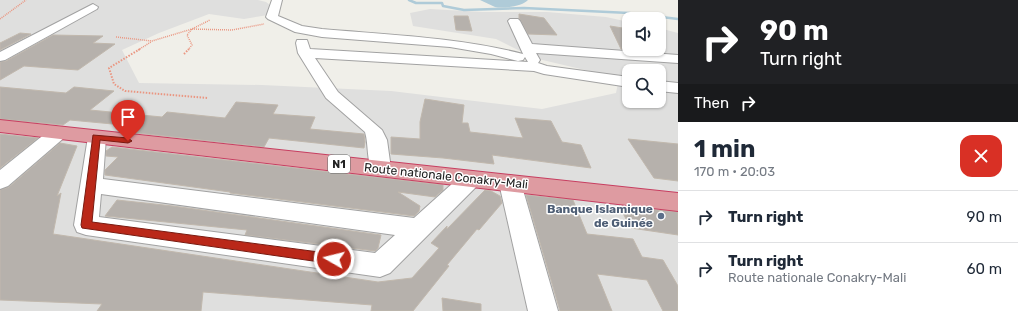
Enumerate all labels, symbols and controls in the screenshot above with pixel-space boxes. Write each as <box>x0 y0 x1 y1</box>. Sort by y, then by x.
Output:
map controls <box>622 12 666 108</box>
button: sound <box>622 12 666 56</box>
text: 90 m <box>760 14 829 47</box>
icon: right <box>694 16 746 68</box>
text: Turn right <box>760 48 842 70</box>
button: search <box>622 64 666 108</box>
icon: right <box>737 92 759 114</box>
text: Then <box>694 94 729 112</box>
pin <box>111 100 145 141</box>
icon: arrive <box>117 106 139 128</box>
text: 1 min <box>694 135 755 163</box>
button: close <box>960 135 1002 177</box>
road number: N1 <box>328 155 350 173</box>
street label: Route nationale Conakry-Mali <box>363 160 529 192</box>
text: 170 m · 20:03 <box>694 164 775 179</box>
place label: Banque Islamique de Guinée <box>547 202 653 230</box>
icon: right <box>694 206 716 228</box>
text: Turn right <box>728 208 803 226</box>
text: 90 m <box>967 208 1002 226</box>
marker: Banque Islamique de Guinée <box>656 211 666 221</box>
position arrow <box>313 238 355 280</box>
text: Turn right <box>728 252 803 270</box>
icon: right <box>694 258 716 280</box>
text: 60 m <box>966 260 1002 278</box>
text: Route nationale Conakry-Mali <box>728 270 906 285</box>

